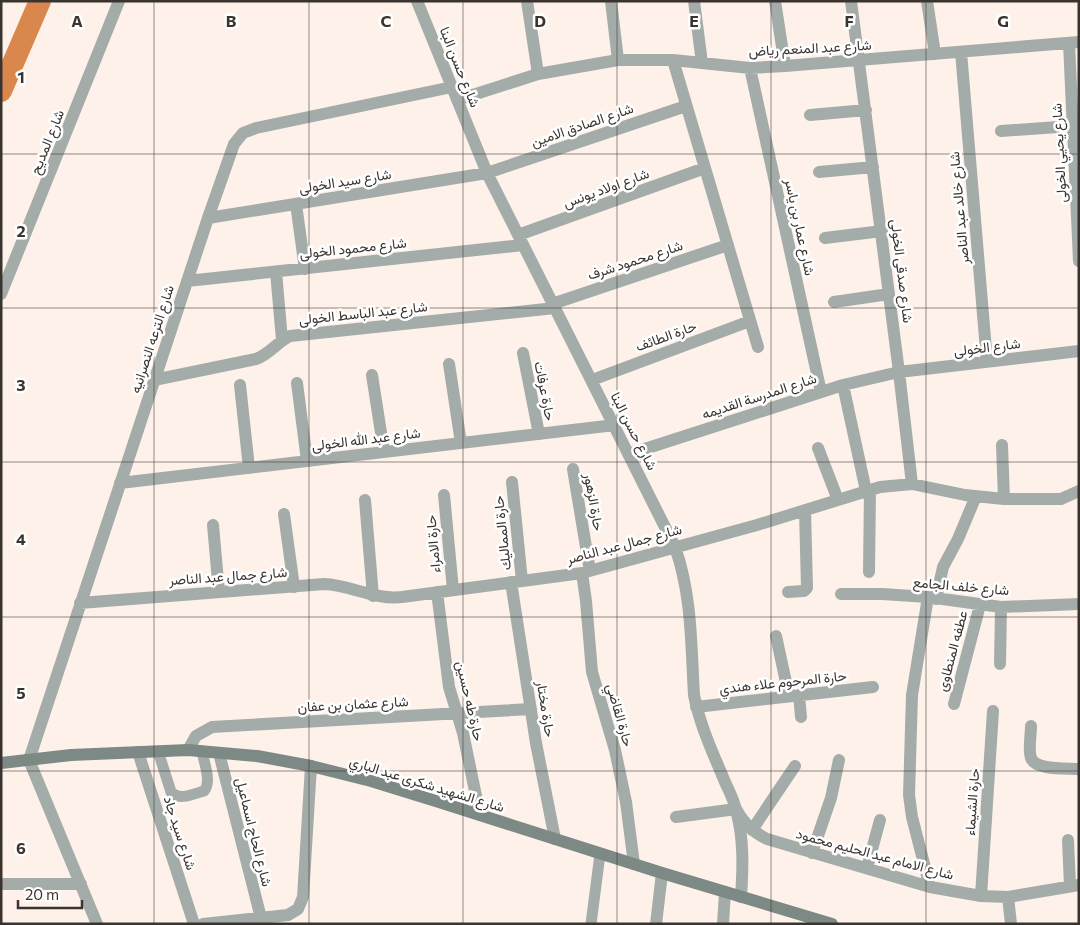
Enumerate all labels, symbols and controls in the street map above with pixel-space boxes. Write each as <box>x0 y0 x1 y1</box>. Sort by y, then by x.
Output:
text: A <box>71 11 83 30</box>
text: B <box>226 11 237 30</box>
text: C <box>381 11 392 30</box>
text: D <box>534 11 546 30</box>
text: E <box>689 11 699 30</box>
text: F <box>844 11 854 30</box>
text: G <box>997 11 1009 30</box>
street label: شارع حسن البنا <box>434 24 484 111</box>
street label: شارع عبد المنعم رياض <box>748 36 872 62</box>
text: 1 <box>17 67 25 86</box>
street label: شارع الصادق الامين <box>528 99 636 153</box>
street label: شارع يحيي الخولى <box>1047 103 1074 203</box>
street label: شارع المديح <box>26 107 70 178</box>
street label: شارع خالد عبد الناصر <box>945 151 975 266</box>
street label: شارع اولاد يونس <box>560 164 652 214</box>
street label: شارع سيد الخولى <box>298 165 393 199</box>
street label: شارع عمار بن ياسر <box>779 176 819 278</box>
street label: شارع صدقى الخولى <box>885 218 917 324</box>
text: 2 <box>16 221 26 240</box>
street label: شارع محمود الخولى <box>299 233 408 265</box>
street label: شارع محمود شرف <box>585 236 686 286</box>
street label: شارع الترعه النصرانيه <box>126 283 180 396</box>
street label: شارع عبد الباسط الخولى <box>298 297 429 331</box>
street label: حارة الطائف <box>633 317 699 355</box>
street label: شارع الخولى <box>953 334 1022 362</box>
street label: حارة عرفات <box>530 360 560 422</box>
street label: شارع المدرسة القديمه <box>699 369 819 425</box>
text: 3 <box>16 375 26 394</box>
street label: شارع حسن البنا <box>605 389 661 474</box>
street label: شارع عبد الله الخولى <box>311 423 422 457</box>
street label: حارة الزهور <box>580 471 608 532</box>
street label: حارة المماليك <box>489 495 515 571</box>
street label: حارة الامراء <box>422 514 444 574</box>
street label: شارع جمال عبد الناصر <box>563 520 684 570</box>
text: 4 <box>16 529 26 548</box>
street label: شارع جمال عبد الناصر <box>167 563 288 591</box>
street label: شارع خلف الجامع <box>912 573 1010 601</box>
street label: عطفه المنطاوى <box>933 609 971 693</box>
street label: حارة طه حسين <box>452 659 488 743</box>
street label: حارة المرحوم علاء هندي <box>718 666 848 701</box>
street label: حارة مختار <box>533 679 559 738</box>
street label: حارة القاضي <box>600 681 638 749</box>
text: 5 <box>16 683 26 702</box>
street label: شارع عثمان بن عفان <box>297 692 409 718</box>
street label: شارع الشهيد شكرى عبد الباري <box>346 752 507 819</box>
street label: حارة الشيماء <box>961 768 983 836</box>
street label: شارع الحاج اسماعيل <box>230 776 276 889</box>
street label: شارع سيد جاد <box>158 794 200 873</box>
street label: شارع الامام عبد الحليم محمود <box>794 824 956 886</box>
text: 6 <box>16 838 26 857</box>
scale bar <box>18 878 81 910</box>
text: 20 m <box>25 885 59 903</box>

